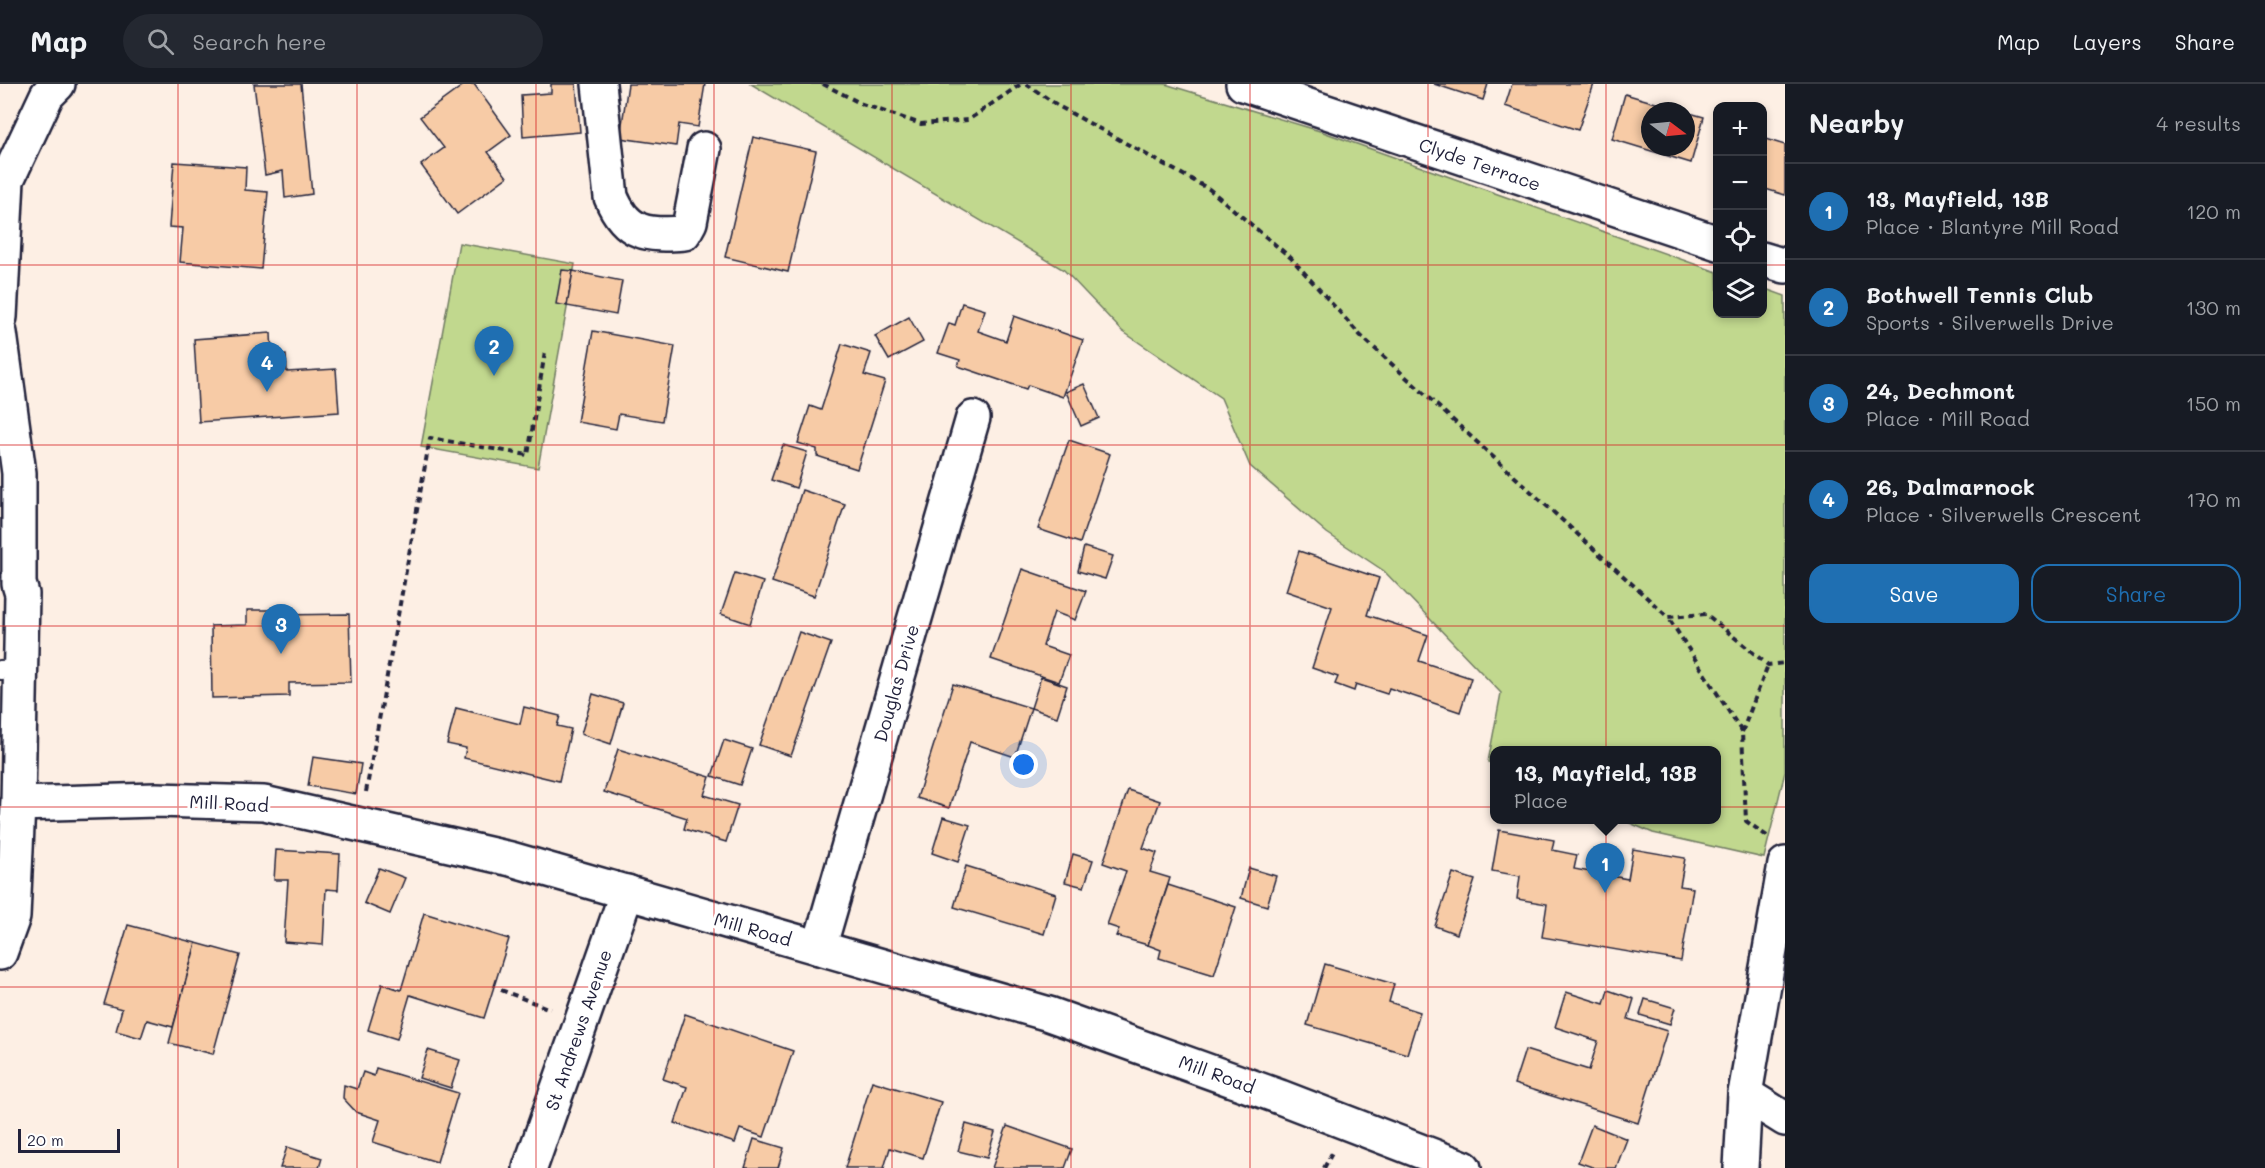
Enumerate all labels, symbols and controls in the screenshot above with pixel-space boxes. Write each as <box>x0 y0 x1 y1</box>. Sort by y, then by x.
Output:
search box <box>123 14 543 68</box>
text: Map <box>30 23 87 59</box>
icon: search <box>144 25 177 58</box>
text: Search here <box>192 27 326 56</box>
text: Map <box>1997 28 2040 55</box>
text: Layers <box>2073 28 2142 55</box>
text: Share <box>2175 28 2235 55</box>
north arrow <box>1641 102 1695 156</box>
map controls <box>1713 102 1767 318</box>
button: + <box>1713 102 1767 156</box>
text: Nearby <box>1809 106 1904 140</box>
text: 4 results <box>2156 110 2241 136</box>
street label: Clyde Terrace <box>1416 132 1544 196</box>
button: − <box>1713 156 1767 210</box>
text: 13, Mayfield, 13B <box>1866 184 2049 213</box>
text: 1 <box>1824 198 1833 224</box>
text: 120 m <box>2186 198 2241 224</box>
button: locate <box>1713 210 1767 264</box>
text: Place · Blantyre Mill Road <box>1866 213 2119 239</box>
button: layers <box>1713 264 1767 318</box>
text: Bothwell Tennis Club <box>1866 280 2093 309</box>
text: 2 <box>1823 294 1834 320</box>
text: 130 m <box>2186 294 2241 320</box>
text: Sports · Silverwells Drive <box>1866 309 2114 335</box>
pin: 2 <box>474 326 514 376</box>
pin: 4 <box>248 342 286 392</box>
text: 24, Dechmont <box>1866 376 2015 405</box>
text: 3 <box>1823 390 1835 416</box>
text: 150 m <box>2186 390 2241 416</box>
text: Place · Mill Road <box>1866 405 2030 431</box>
text: 26, Dalmarnock <box>1866 472 2035 501</box>
text: 4 <box>1822 486 1835 512</box>
text: 170 m <box>2186 486 2241 512</box>
text: Place · Silverwells Crescent <box>1866 501 2141 527</box>
button: Save <box>1809 564 2019 623</box>
button: Share <box>2031 564 2241 623</box>
pin: 3 <box>262 604 300 654</box>
street label: Douglas Drive <box>868 621 924 745</box>
popup <box>1490 746 1721 824</box>
your location <box>1009 750 1038 779</box>
text: 13, Mayfield, 13B <box>1514 758 1697 787</box>
text: Place <box>1514 787 1568 813</box>
street label: Mill Road <box>189 789 269 817</box>
pin: 1 <box>1586 844 1624 893</box>
street label: Mill Road <box>711 907 795 951</box>
street label: St Andrews Avenue <box>539 946 617 1114</box>
street label: Mill Road <box>1176 1049 1258 1099</box>
scale bar <box>18 1126 120 1154</box>
text: 20 m <box>27 1129 64 1150</box>

